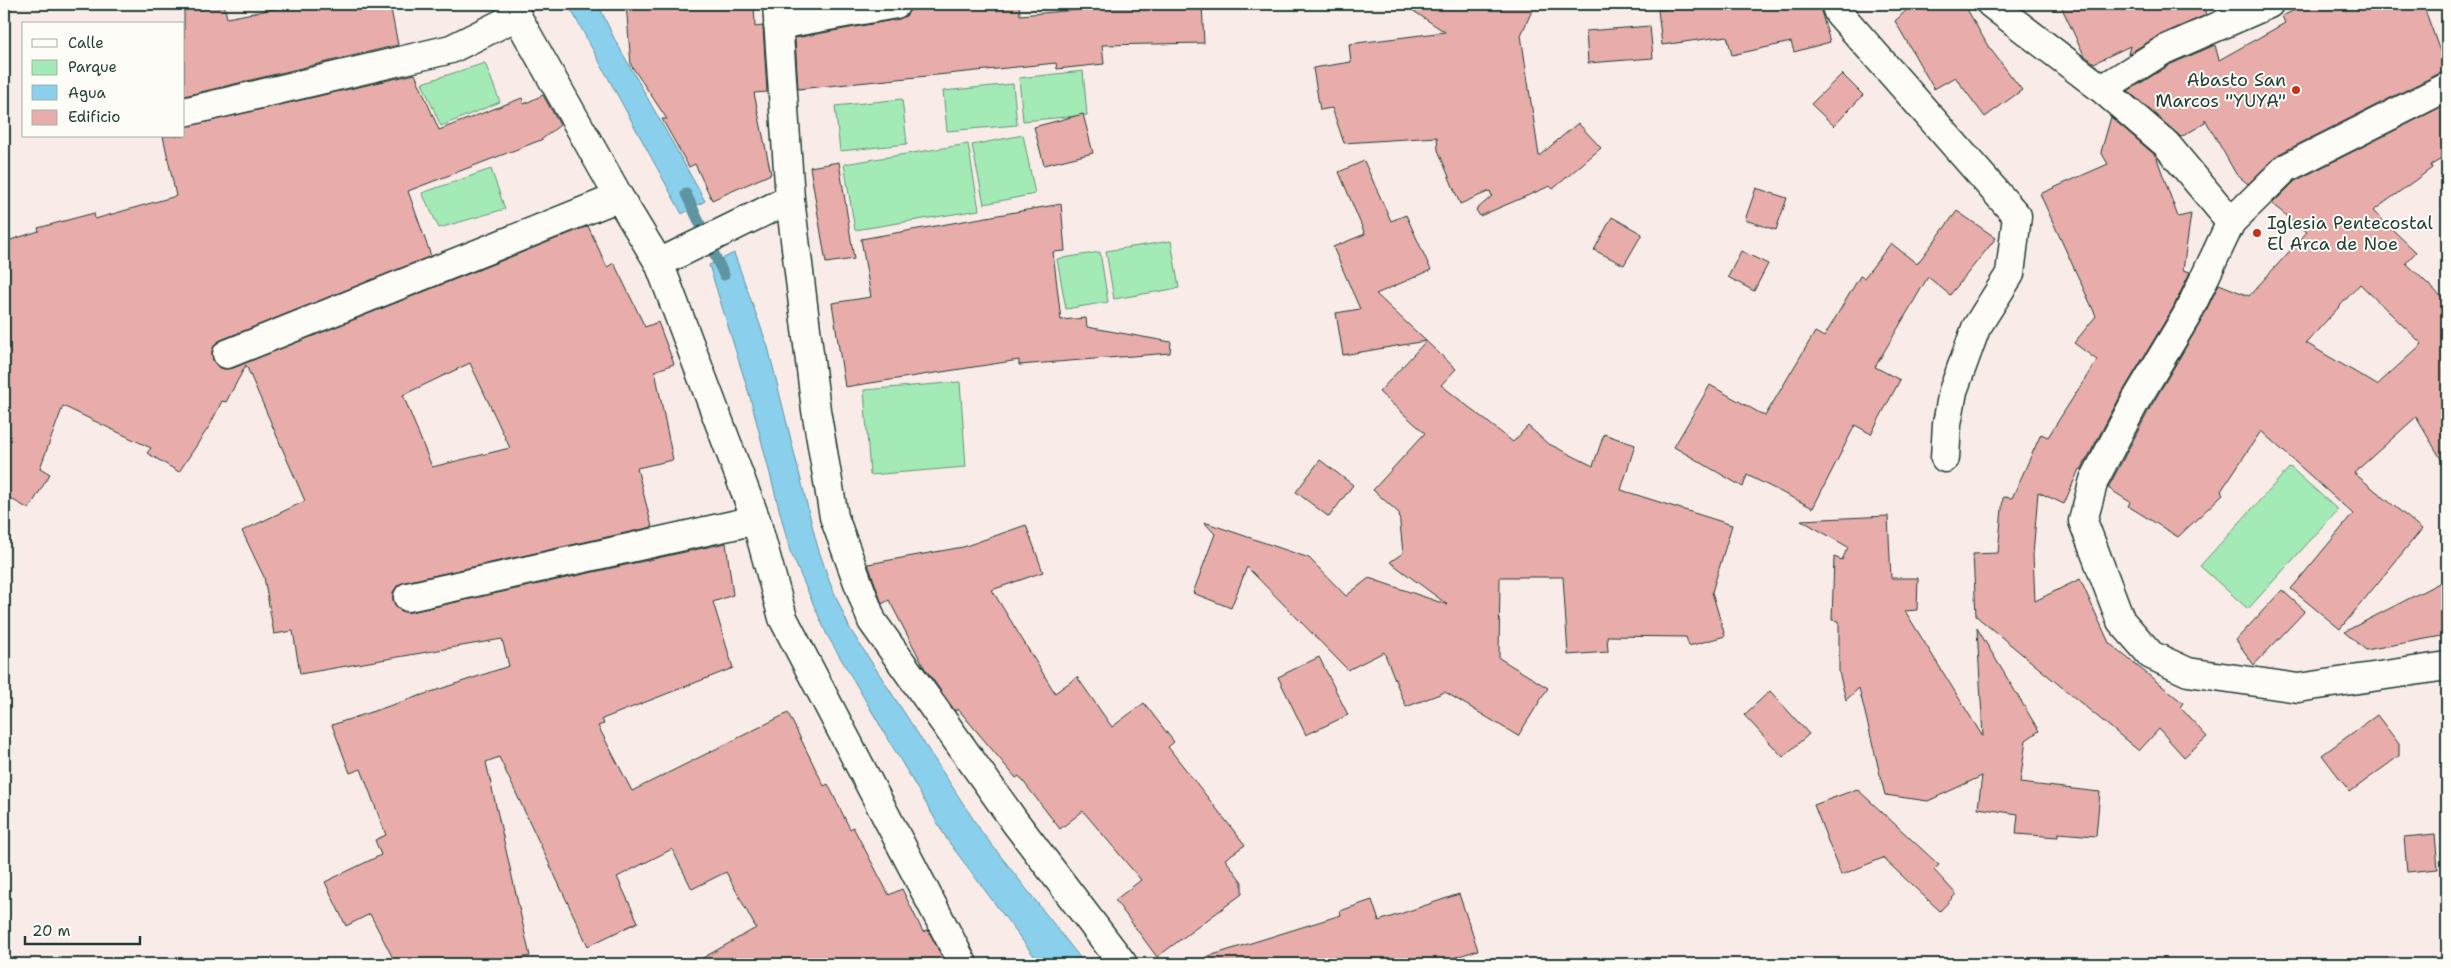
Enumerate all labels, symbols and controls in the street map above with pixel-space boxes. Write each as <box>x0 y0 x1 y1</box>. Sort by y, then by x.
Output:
legend <box>22 22 185 138</box>
text: Calle <box>68 33 104 53</box>
text: Parque <box>68 57 117 77</box>
place label: Abasto San Marcos "YUYA" <box>2155 68 2286 113</box>
text: Agua <box>68 83 107 103</box>
marker: Abasto San Marcos "YUYA" <box>2290 84 2302 96</box>
text: Edificio <box>68 107 120 127</box>
place label: Iglesia Pentecostal El Arca de Noe <box>2267 211 2433 256</box>
marker: Iglesia Pentecostal El Arca de Noe <box>2251 227 2263 239</box>
scale bar <box>25 913 140 945</box>
text: 20 m <box>32 921 71 941</box>

